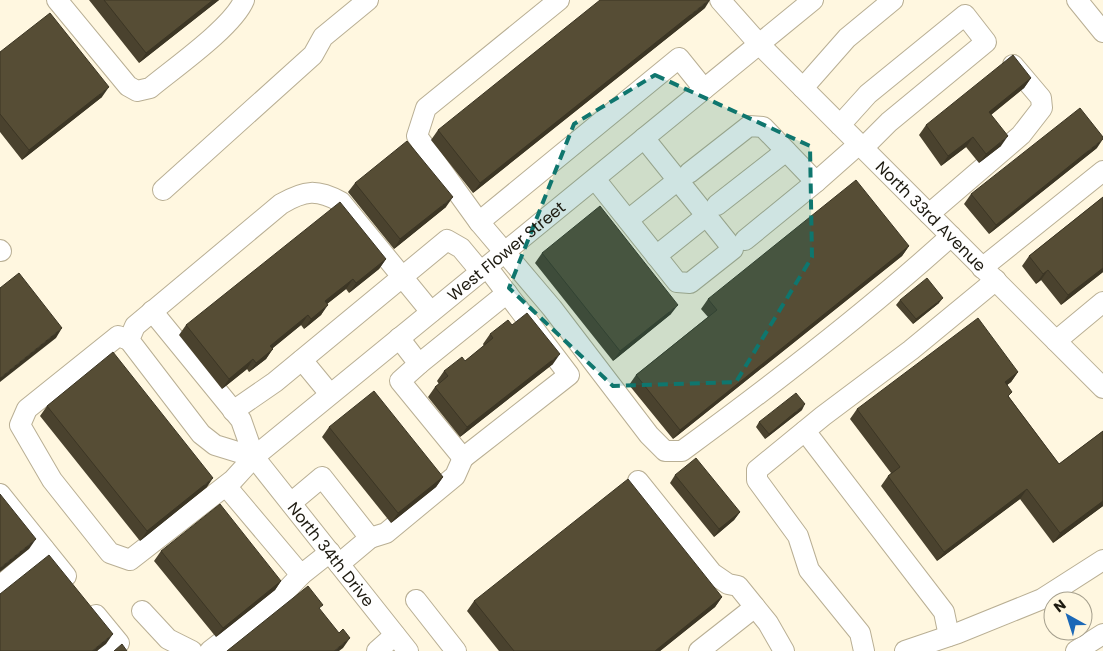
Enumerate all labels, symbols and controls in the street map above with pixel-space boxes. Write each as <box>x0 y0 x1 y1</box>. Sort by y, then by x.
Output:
street label: North 33rd Avenue <box>870 156 991 277</box>
street label: West Flower Street <box>442 196 570 307</box>
street label: North 34th Drive <box>282 497 380 612</box>
north arrow <box>1043 591 1093 641</box>
text: N <box>1049 595 1070 617</box>

